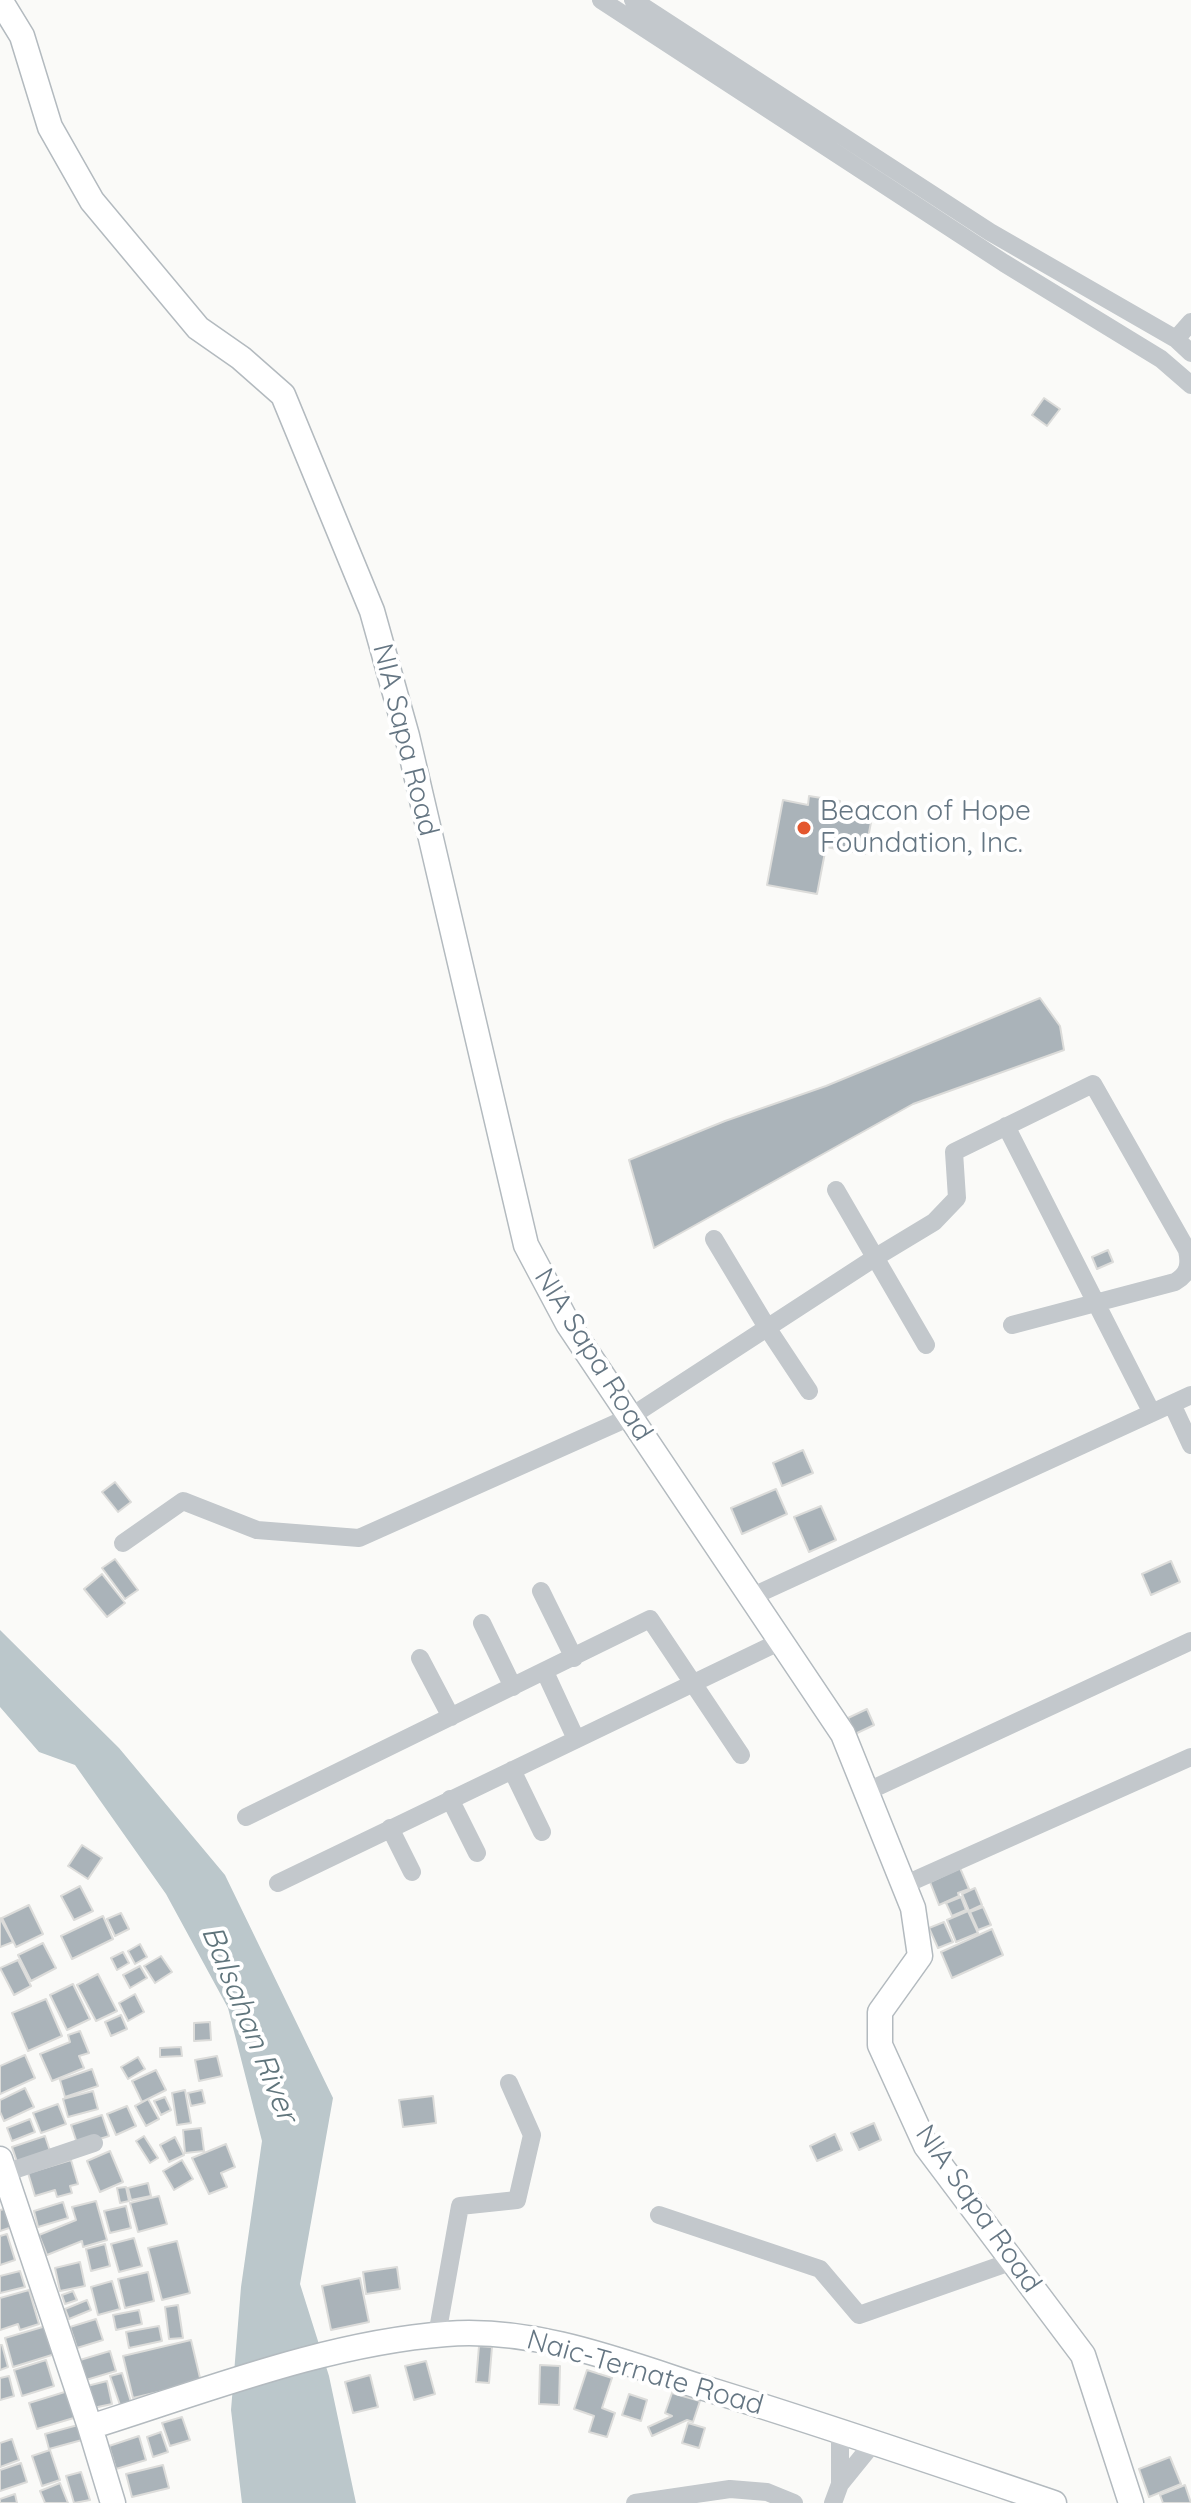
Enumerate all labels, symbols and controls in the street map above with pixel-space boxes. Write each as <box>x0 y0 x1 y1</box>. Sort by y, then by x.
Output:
street label: NIA Sapa Road <box>365 640 445 840</box>
place label: Beacon of Hope Foundation, Inc. <box>820 795 1031 861</box>
marker: Beacon of Hope Foundation, Inc. <box>795 819 813 837</box>
street label: NIA Sapa Road <box>527 1263 659 1447</box>
water label: Balsahan River <box>193 1921 305 2127</box>
street label: NIA Sapa Road <box>908 2119 1048 2299</box>
street label: Naic-Ternate Road <box>523 2323 767 2423</box>

